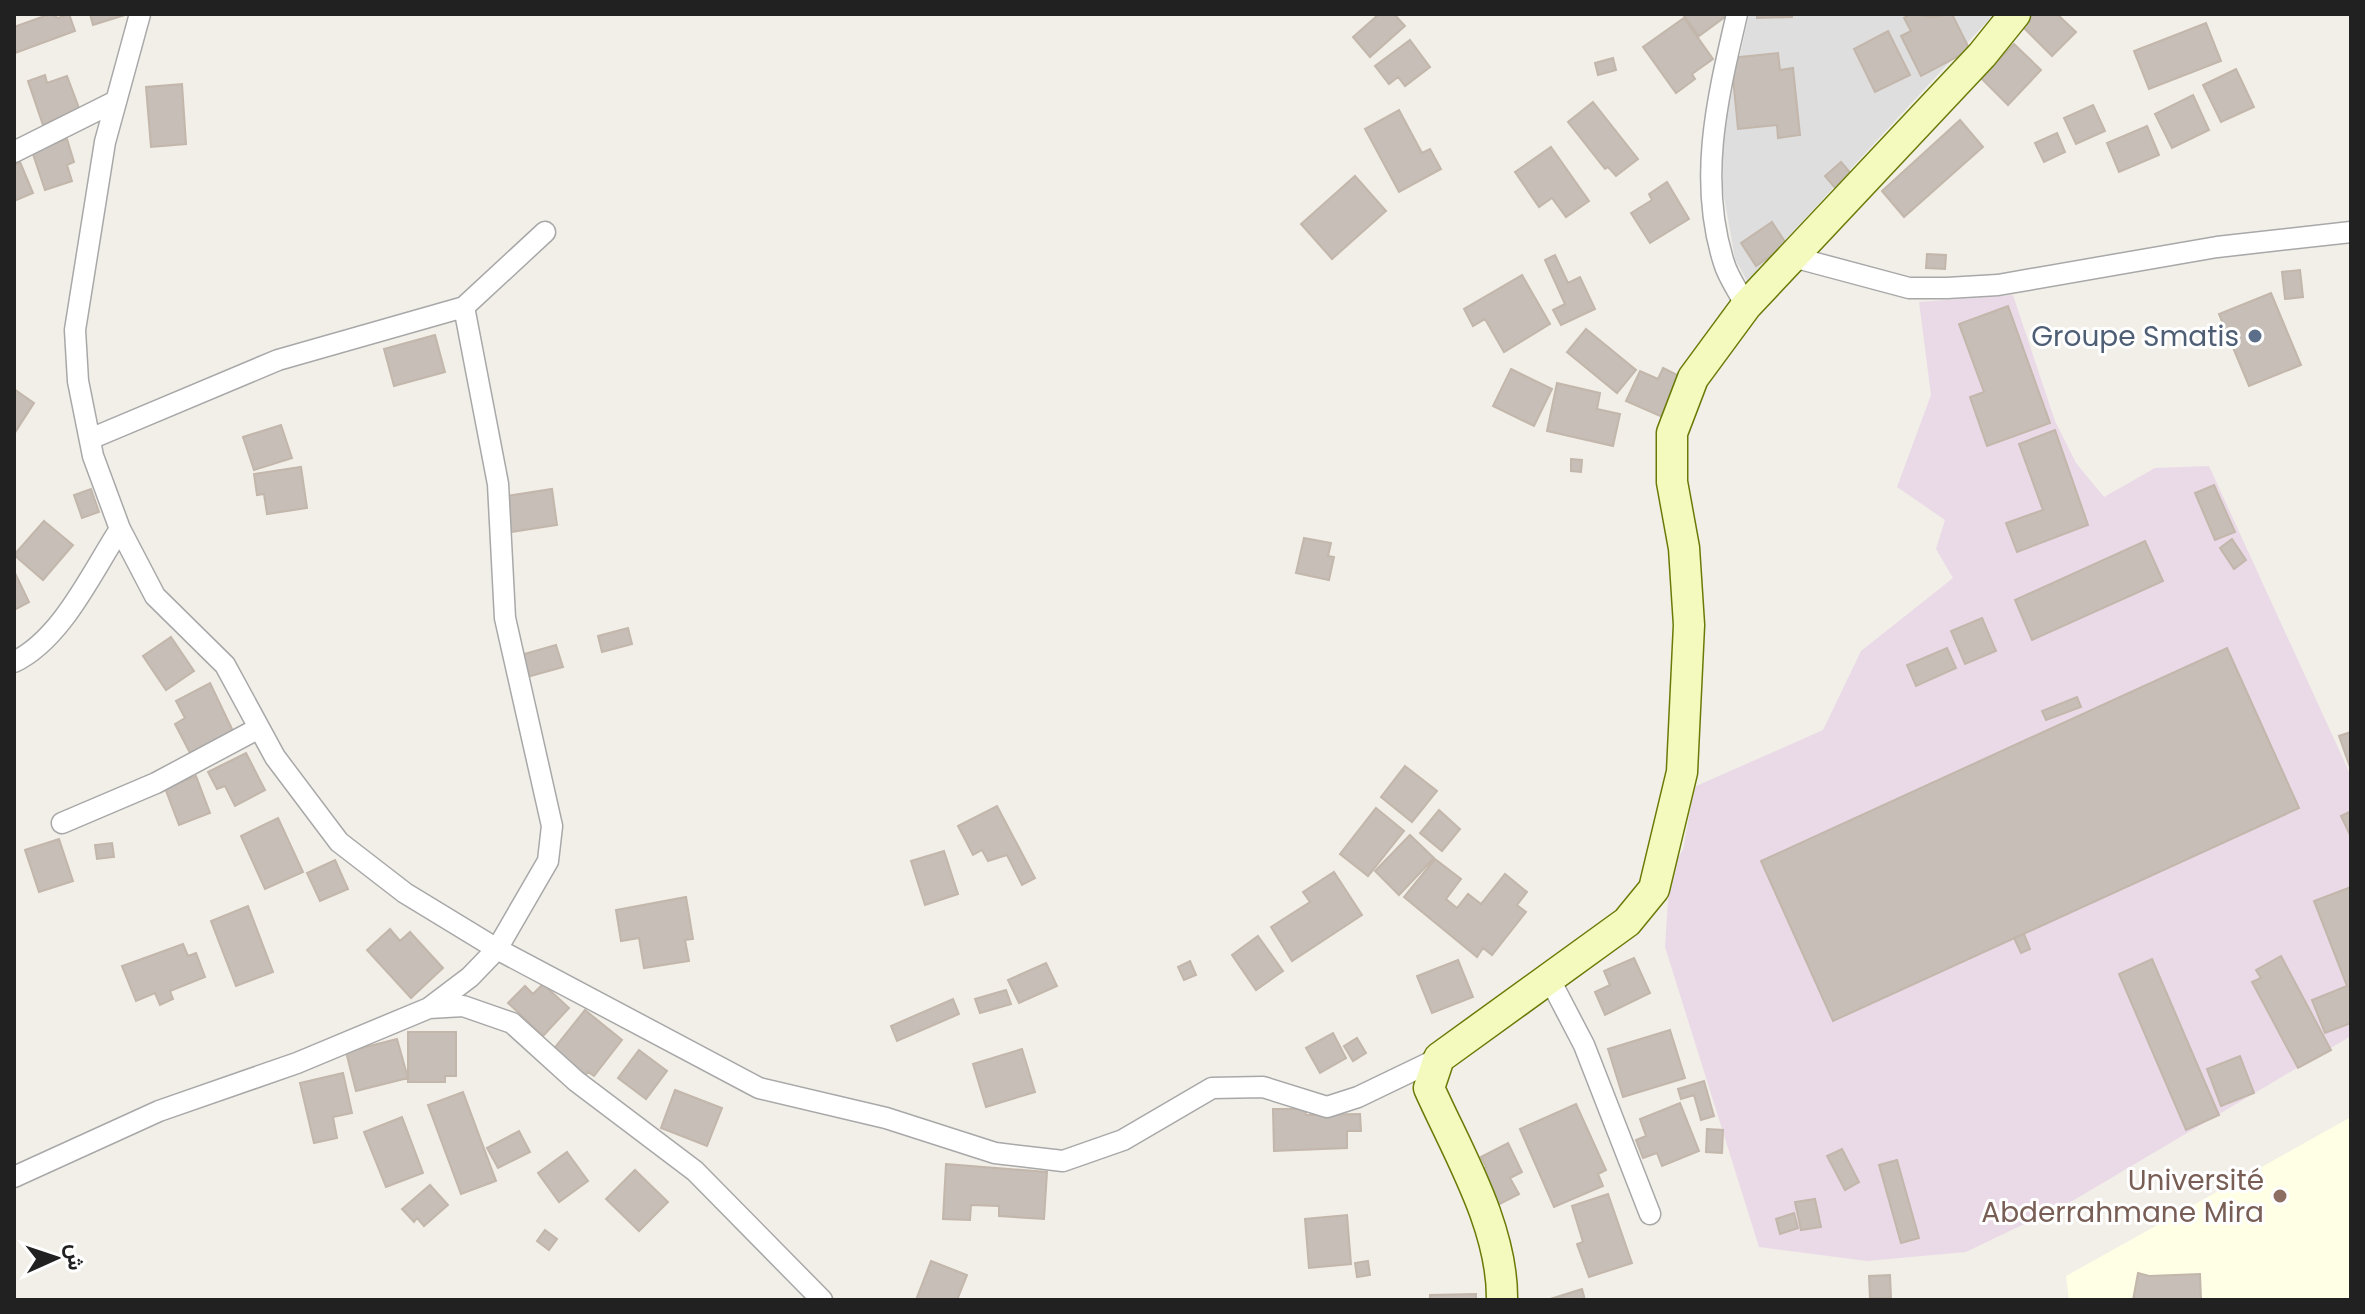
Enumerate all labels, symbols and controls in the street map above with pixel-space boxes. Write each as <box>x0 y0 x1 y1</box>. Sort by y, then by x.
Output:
place label: Groupe Smatis <box>2031 317 2239 356</box>
marker: Groupe Smatis <box>2246 327 2264 345</box>
place label: Université Abderrahmane Mira <box>1981 1161 2264 1232</box>
marker: Université Abderrahmane Mira <box>2271 1187 2289 1205</box>
north arrow <box>16 1218 96 1298</box>
text: ش <box>59 1243 92 1271</box>

